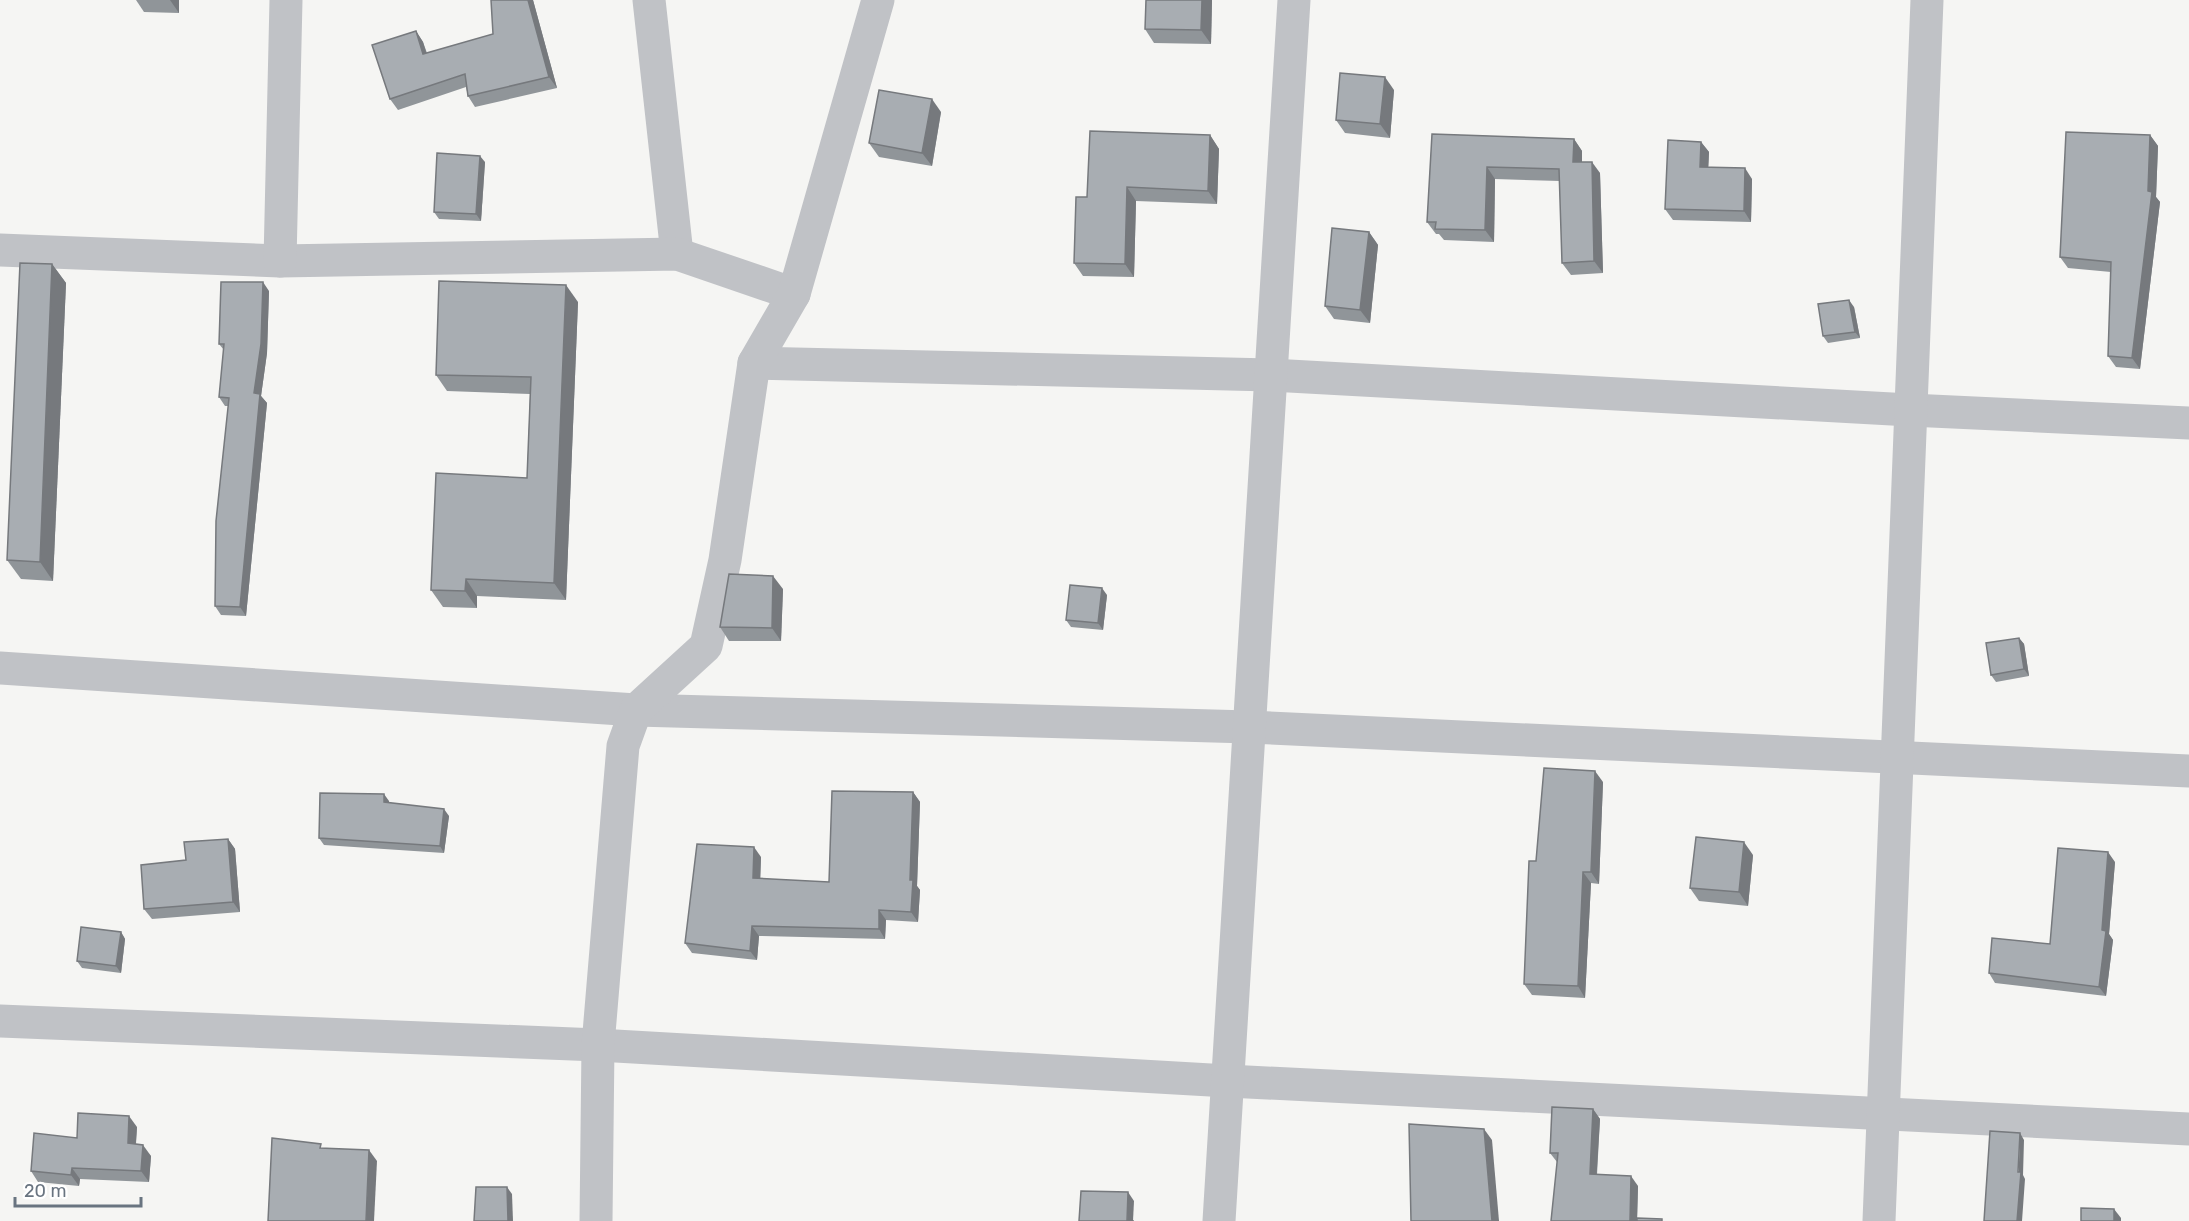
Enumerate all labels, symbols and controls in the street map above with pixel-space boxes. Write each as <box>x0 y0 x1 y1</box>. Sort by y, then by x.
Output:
scale bar <box>15 1170 141 1208</box>
text: 20 m <box>24 1180 66 1202</box>

